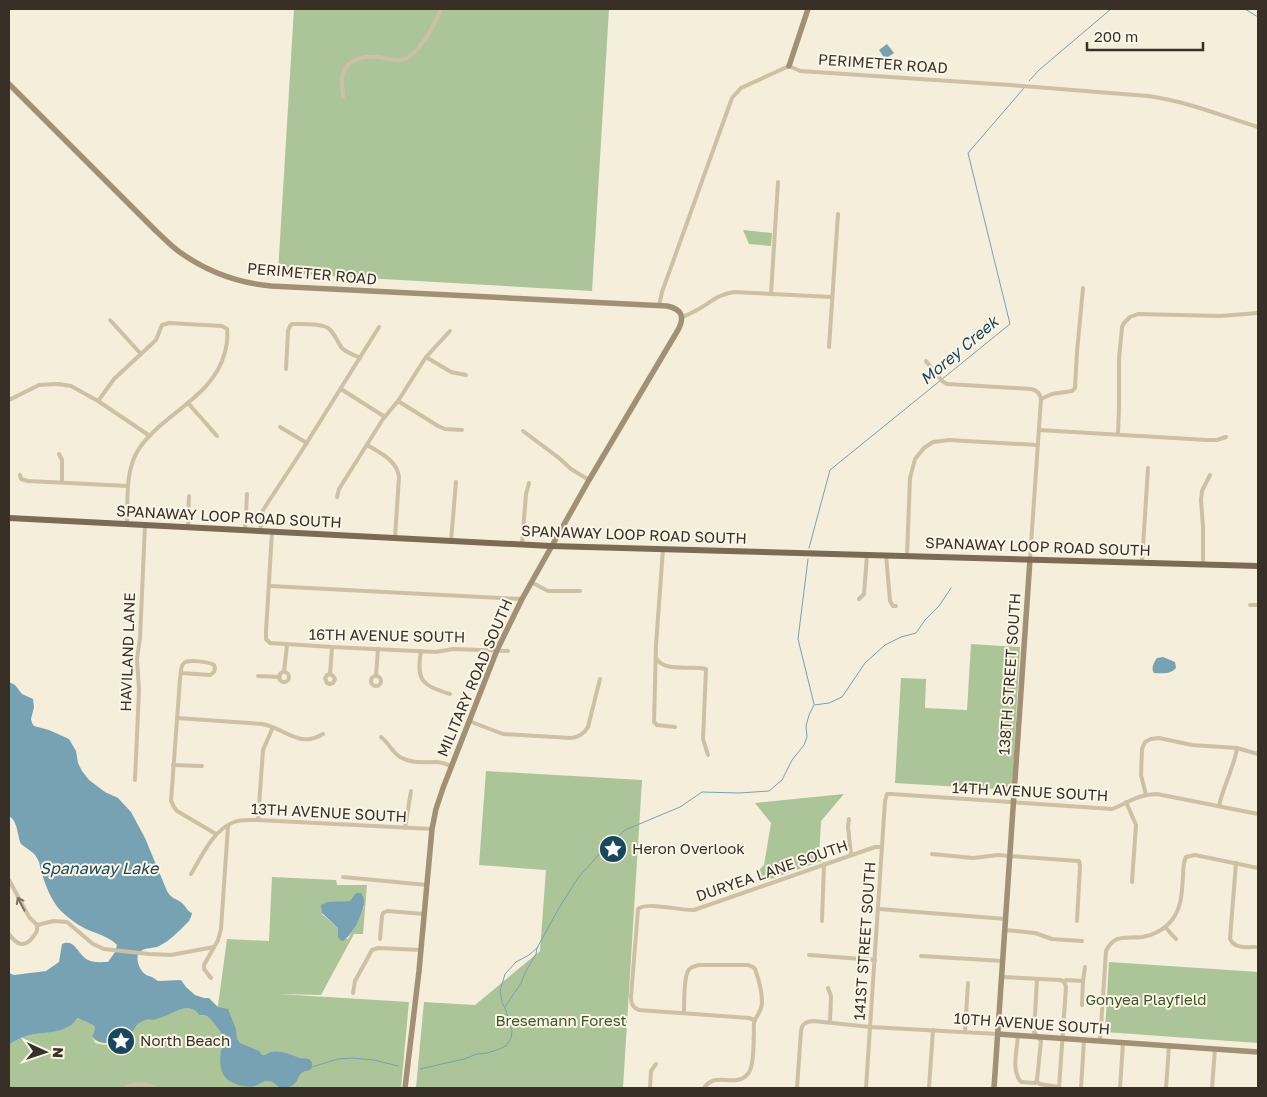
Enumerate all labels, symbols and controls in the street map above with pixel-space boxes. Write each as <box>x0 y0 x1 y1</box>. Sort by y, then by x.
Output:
scale bar <box>1087 20 1203 52</box>
text: 200 m <box>1094 27 1138 45</box>
street label: PERIMETER ROAD <box>818 49 949 77</box>
street label: PERIMETER ROAD <box>247 258 378 288</box>
water label: Morey Creek <box>916 310 1004 388</box>
street label: SPANAWAY LOOP ROAD SOUTH <box>116 501 342 531</box>
street label: SPANAWAY LOOP ROAD SOUTH <box>521 521 747 547</box>
street label: SPANAWAY LOOP ROAD SOUTH <box>925 533 1151 559</box>
street label: HAVILAND LANE <box>116 592 138 712</box>
street label: 138TH STREET SOUTH <box>994 592 1024 756</box>
street label: MILITARY ROAD SOUTH <box>433 596 516 759</box>
street label: 16TH AVENUE SOUTH <box>309 625 465 645</box>
street label: 14TH AVENUE SOUTH <box>951 778 1109 804</box>
street label: 13TH AVENUE SOUTH <box>251 799 407 825</box>
place icon: Heron Overlook <box>598 834 628 864</box>
street label: DURYEA LANE SOUTH <box>693 836 850 905</box>
place label: Heron Overlook <box>632 839 745 857</box>
water label: Spanaway Lake <box>40 858 160 878</box>
street label: 141ST STREET SOUTH <box>849 861 879 1021</box>
one-way arrow <box>16 896 26 911</box>
park label: Gonyea Playfield <box>1085 990 1207 1008</box>
street label: 10TH AVENUE SOUTH <box>953 1009 1111 1037</box>
park label: Bresemann Forest <box>495 1011 627 1029</box>
place icon: North Beach <box>106 1026 136 1056</box>
north arrow <box>20 1027 70 1077</box>
place label: North Beach <box>140 1031 230 1049</box>
text: N <box>50 1047 67 1058</box>

